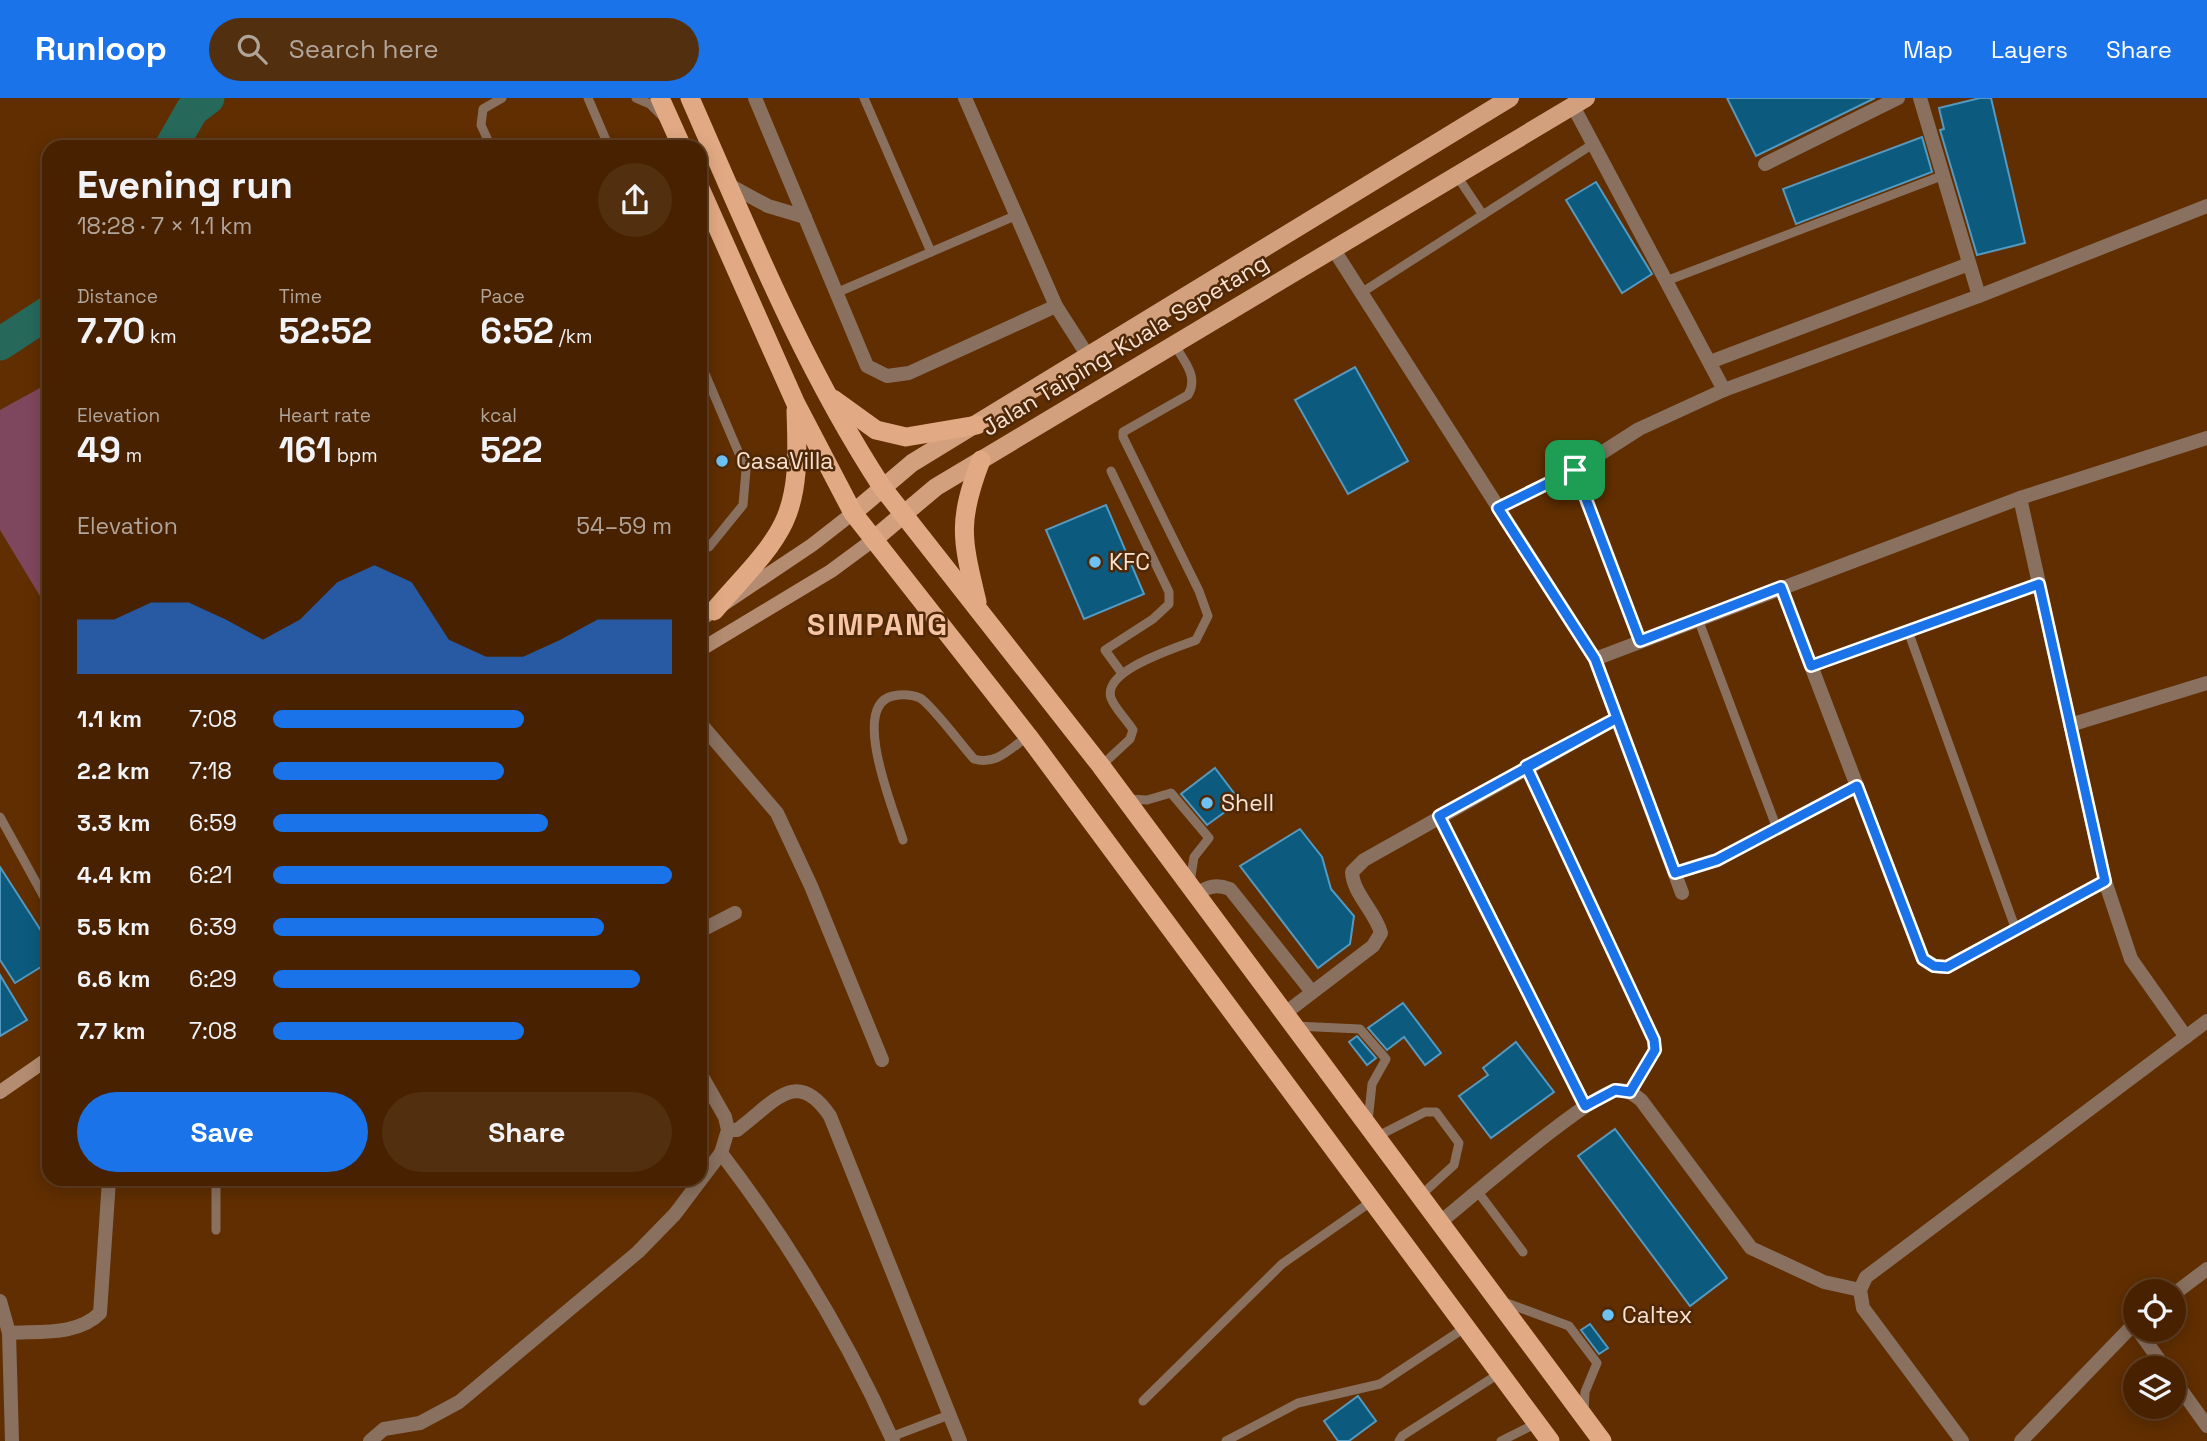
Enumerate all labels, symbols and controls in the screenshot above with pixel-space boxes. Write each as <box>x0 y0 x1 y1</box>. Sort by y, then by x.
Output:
search box <box>209 18 699 81</box>
text: Runloop <box>35 28 167 70</box>
icon: search <box>233 30 271 68</box>
text: Search here <box>289 32 439 66</box>
text: Map <box>1903 34 1953 65</box>
text: Layers <box>1991 34 2068 65</box>
text: Share <box>2106 34 2172 65</box>
text: Evening run <box>77 161 293 209</box>
button: share <box>598 163 672 237</box>
text: 18:28 · 7 × 1.1 km <box>77 211 252 241</box>
street label: Jalan Taiping-Kuala Sepetang <box>976 247 1274 443</box>
text: Distance <box>77 284 158 309</box>
text: Time <box>279 284 322 309</box>
text: Pace <box>480 284 525 309</box>
text: 7.70 <box>77 309 145 353</box>
text: 52:52 <box>279 309 372 353</box>
text: 6:52 <box>480 309 554 353</box>
text: km <box>145 324 177 349</box>
text: /km <box>554 324 592 349</box>
text: Elevation <box>77 403 160 428</box>
text: Heart rate <box>279 403 371 428</box>
text: kcal <box>480 403 517 428</box>
text: 49 <box>77 428 121 472</box>
text: 161 <box>279 428 332 472</box>
text: 522 <box>480 428 543 472</box>
pin <box>1545 440 1605 500</box>
text: m <box>121 443 142 468</box>
text: bpm <box>332 443 378 468</box>
place label: CasaVilla <box>736 446 834 476</box>
icon: arrive <box>1556 451 1594 489</box>
marker: CasaVilla <box>714 453 730 469</box>
text: Elevation <box>77 511 178 541</box>
text: 54–59 m <box>576 511 672 541</box>
place label: KFC <box>1109 547 1150 577</box>
marker: KFC <box>1087 554 1103 570</box>
district label: SIMPANG <box>807 605 949 644</box>
text: 1.1 km <box>77 704 142 734</box>
text: 7:08 <box>189 704 237 734</box>
text: 2.2 km <box>77 756 150 786</box>
text: 7:18 <box>189 756 232 786</box>
place label: Shell <box>1221 788 1274 818</box>
marker: Shell <box>1199 795 1215 811</box>
text: 3.3 km <box>77 808 150 838</box>
text: 6:59 <box>189 808 237 838</box>
text: 4.4 km <box>77 860 152 890</box>
text: 6:21 <box>189 860 232 890</box>
text: 5.5 km <box>77 912 150 942</box>
text: 6:39 <box>189 912 237 942</box>
text: 6.6 km <box>77 964 150 994</box>
text: 6:29 <box>189 964 237 994</box>
text: 7.7 km <box>77 1016 145 1046</box>
text: 7:08 <box>189 1016 237 1046</box>
button: Save <box>77 1092 368 1172</box>
button: Share <box>382 1092 672 1172</box>
map controls <box>2123 1279 2186 1419</box>
button: locate <box>2123 1279 2186 1342</box>
place label: Caltex <box>1622 1300 1692 1330</box>
marker: Caltex <box>1600 1307 1616 1323</box>
button: layers <box>2123 1356 2186 1419</box>

